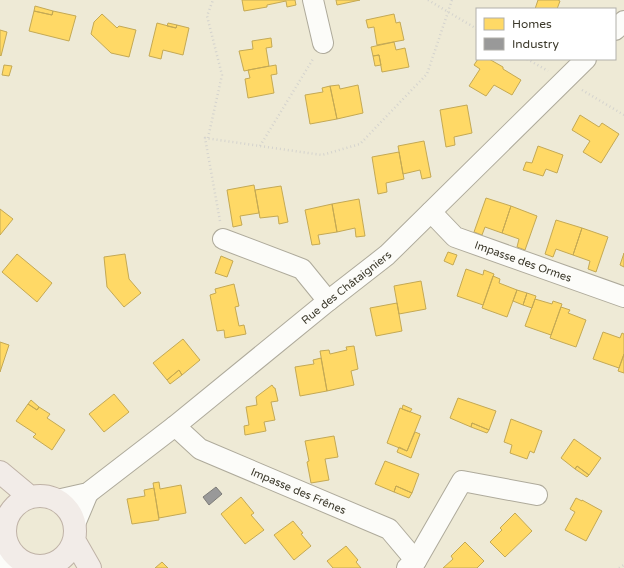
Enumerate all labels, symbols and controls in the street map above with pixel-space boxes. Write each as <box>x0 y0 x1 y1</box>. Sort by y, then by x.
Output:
legend <box>476 8 616 60</box>
text: Homes <box>512 17 552 31</box>
text: Industry <box>512 37 559 51</box>
street label: Impasse des Ormes <box>473 238 573 285</box>
street label: Rue des Châtaigniers <box>299 248 394 327</box>
street label: Impasse des Frênes <box>249 465 348 517</box>

